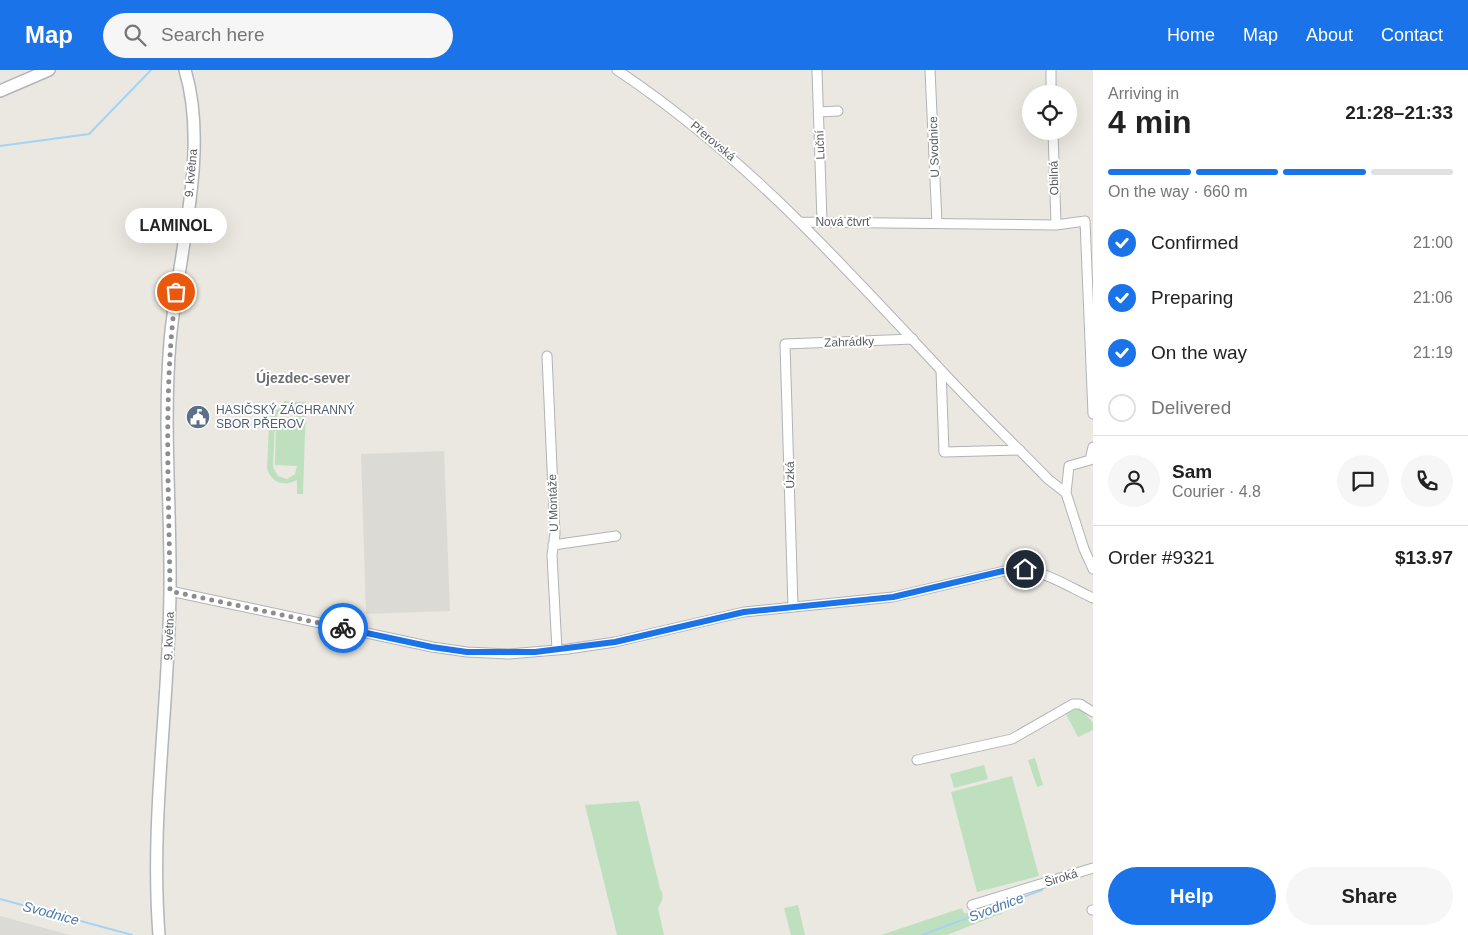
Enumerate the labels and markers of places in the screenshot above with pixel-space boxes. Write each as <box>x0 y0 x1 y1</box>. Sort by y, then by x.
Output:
callout: LAMINOL <box>125 207 227 242</box>
pin <box>155 271 197 313</box>
place label: HASIČSKÝ ZÁCHRANNÝ SBOR PŘEROV <box>216 402 355 431</box>
public building icon: HASIČSKÝ ZÁCHRANNÝ SBOR PŘEROV <box>185 404 211 430</box>
pin <box>1004 548 1046 590</box>

